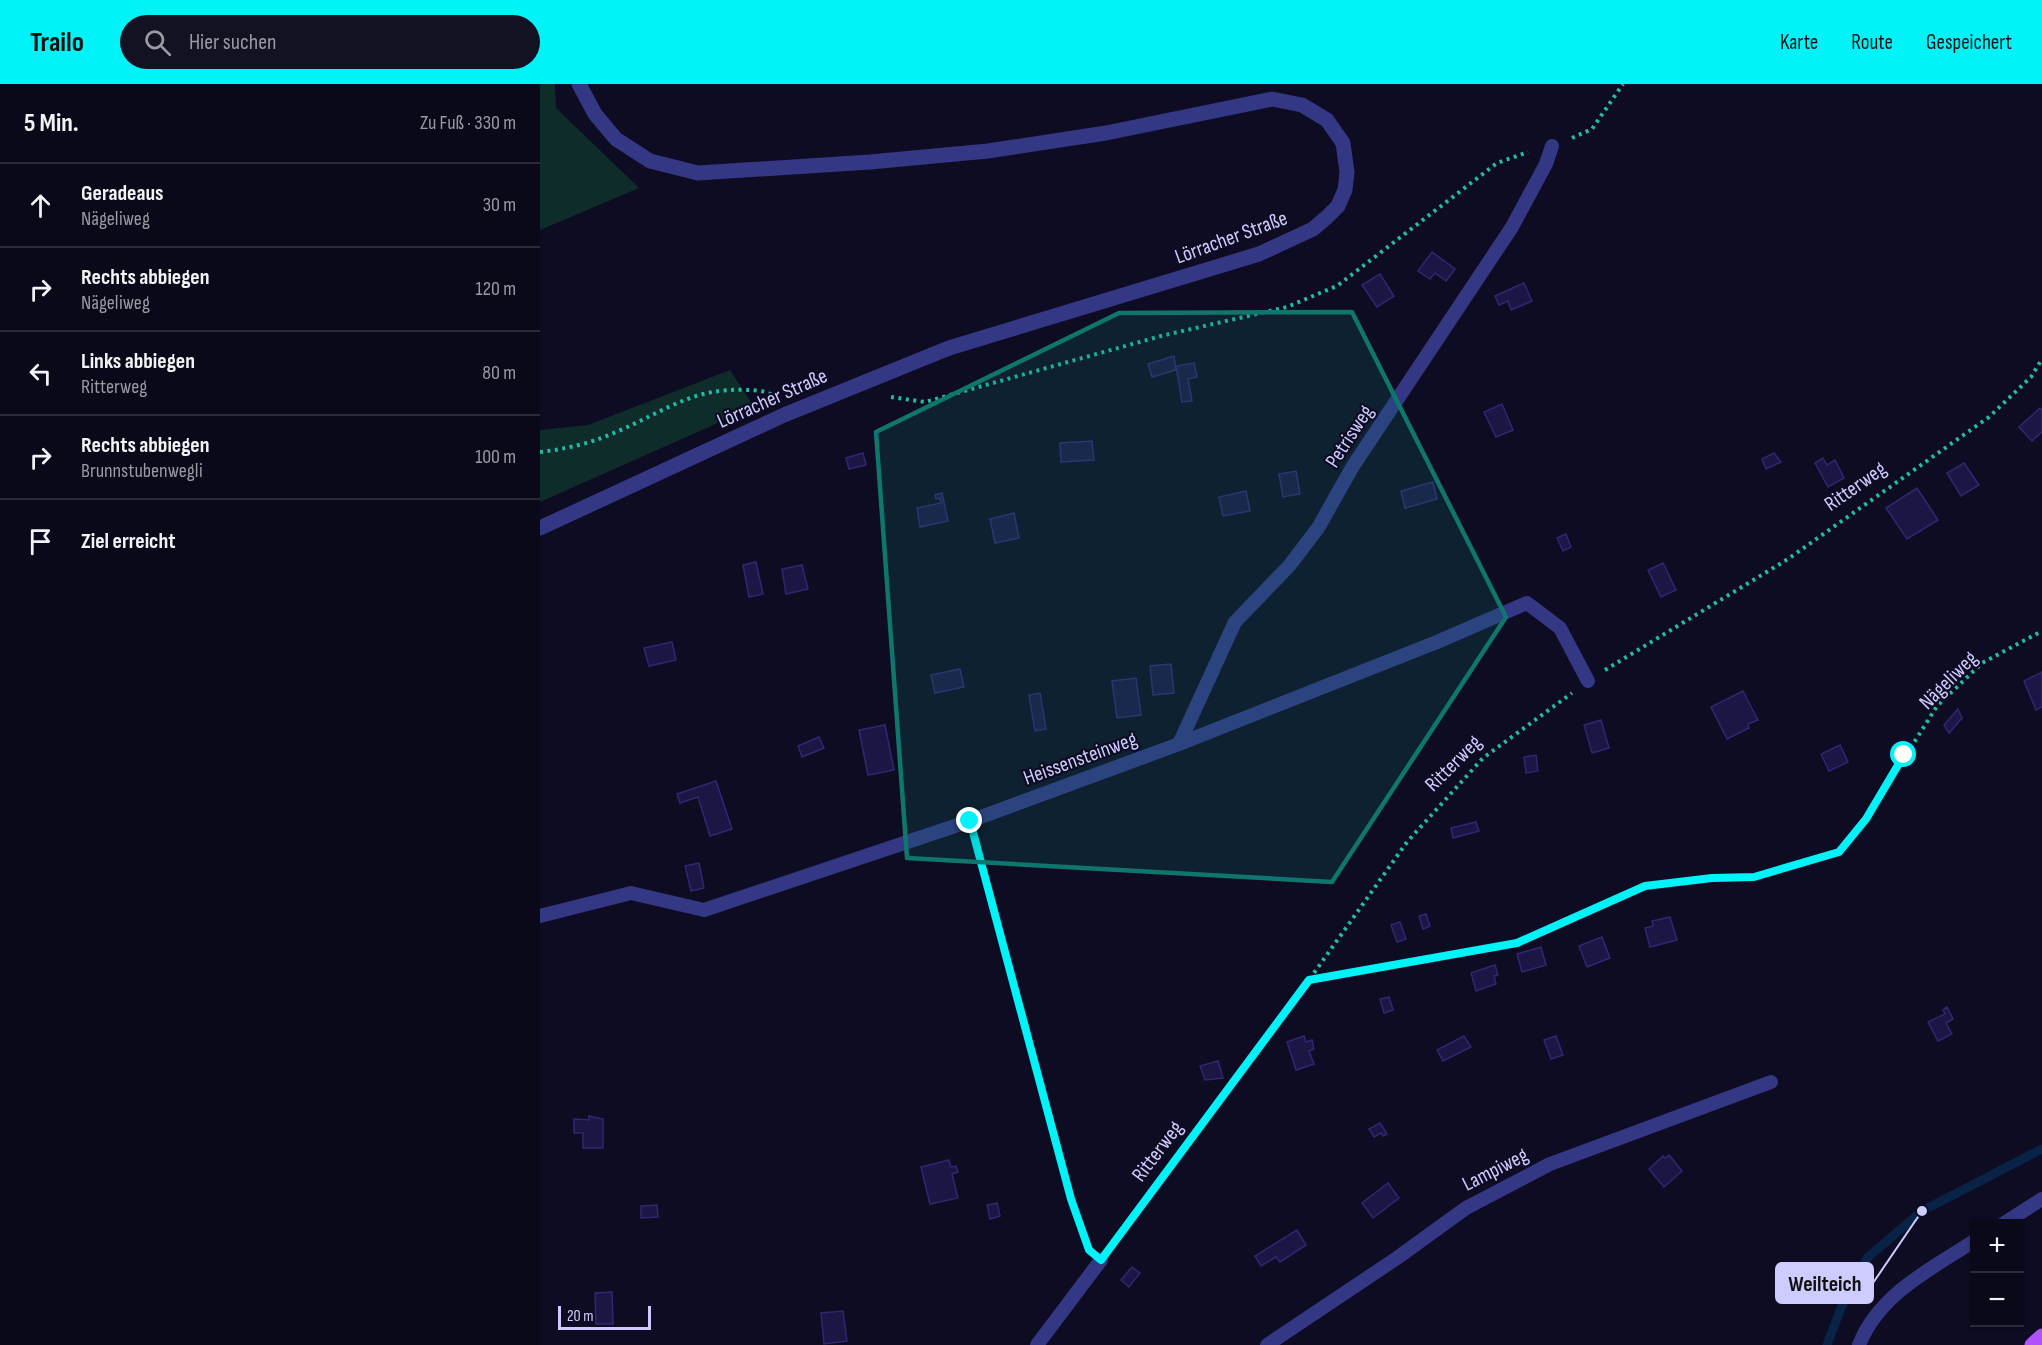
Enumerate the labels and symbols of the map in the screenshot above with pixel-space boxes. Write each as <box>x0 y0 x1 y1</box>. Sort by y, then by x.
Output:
street label: Lörracher Straße <box>1172 206 1291 269</box>
street label: Lörracher Straße <box>713 363 831 434</box>
street label: Petrisweg <box>1320 400 1379 472</box>
street label: Ritterweg <box>1820 456 1891 517</box>
street label: Nägeliweg <box>1914 646 1983 715</box>
street label: Heissensteinweg <box>1020 726 1140 791</box>
street label: Ritterweg <box>1420 730 1487 797</box>
route start <box>1890 741 1916 767</box>
route end <box>956 807 982 833</box>
street label: Ritterweg <box>1126 1116 1188 1187</box>
street label: Lampiweg <box>1458 1142 1532 1197</box>
callout: Weilteich <box>1776 1263 1873 1303</box>
text: Weilteich <box>1788 1271 1862 1298</box>
scale bar <box>558 1303 651 1330</box>

